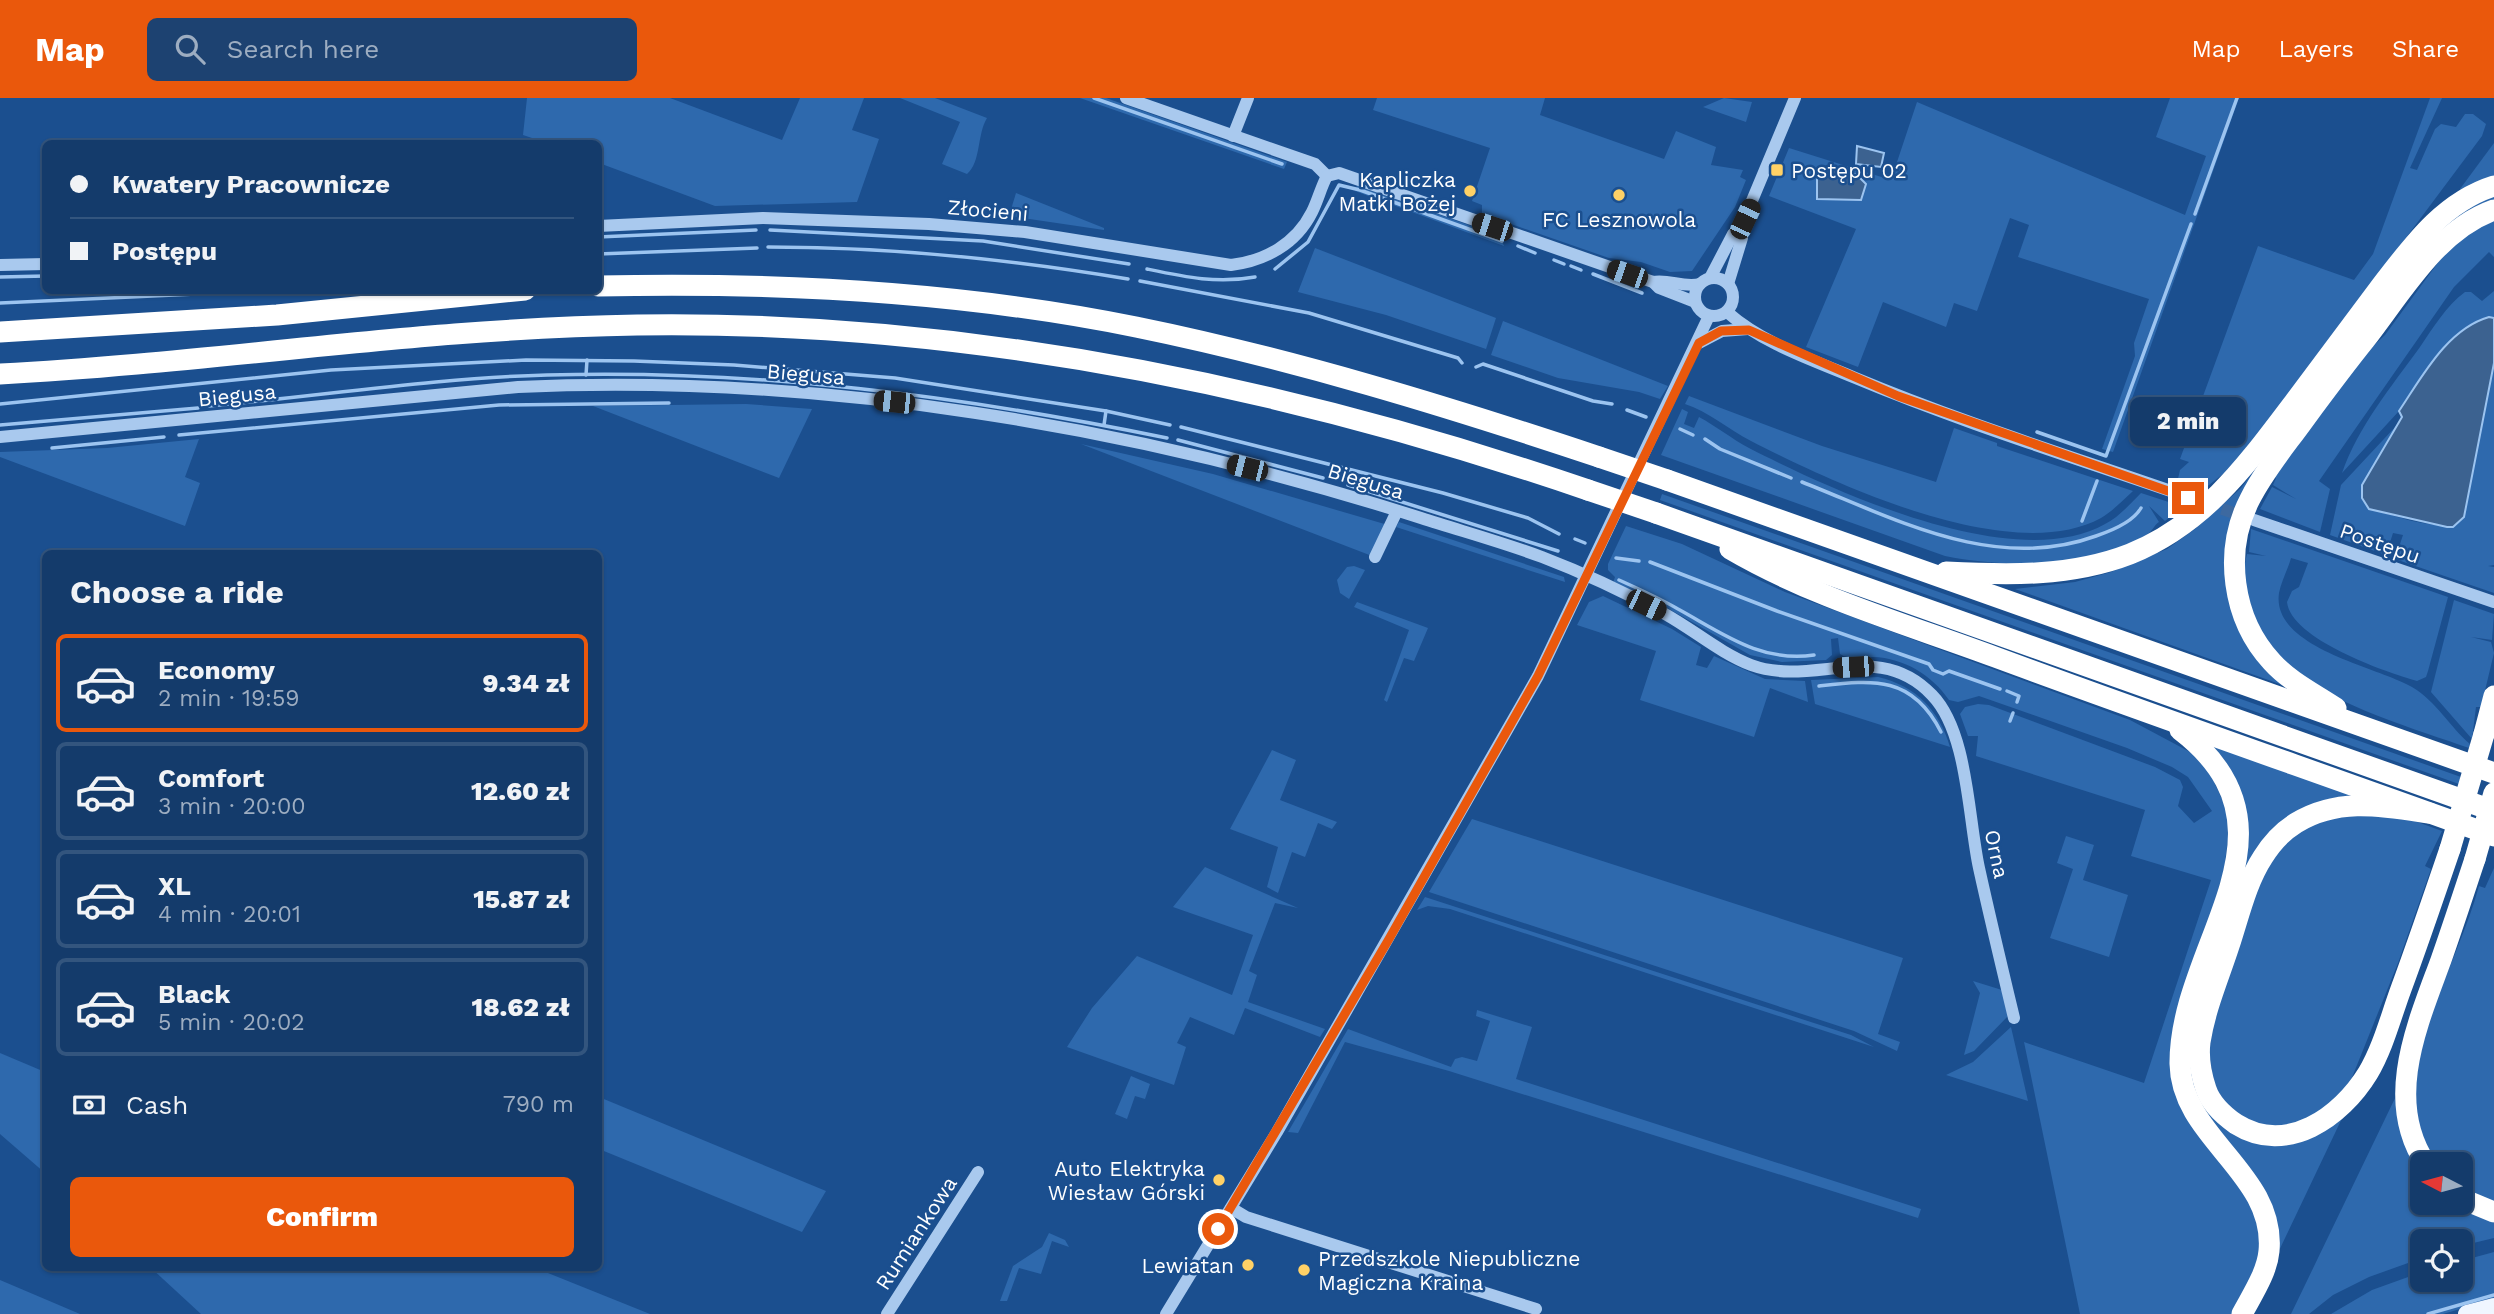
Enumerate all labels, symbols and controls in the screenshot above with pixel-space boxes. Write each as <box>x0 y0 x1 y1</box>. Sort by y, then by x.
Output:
search box <box>147 18 637 81</box>
text: Map <box>35 30 105 69</box>
icon: search <box>171 30 209 68</box>
text: Search here <box>227 34 379 64</box>
text: Map <box>2192 35 2240 63</box>
text: Layers <box>2278 35 2354 63</box>
text: Share <box>2392 35 2459 63</box>
place label: Postępu 02 <box>1791 158 1907 183</box>
marker: Postępu 02 <box>1769 162 1785 178</box>
place label: Kapliczka Matki Bożej <box>1338 167 1456 216</box>
text: Kwatery Pracownicze <box>112 169 390 199</box>
marker: Kapliczka Matki Bożej <box>1462 183 1478 199</box>
marker: FC Lesznowola <box>1611 187 1627 203</box>
street label: Złocieni <box>947 194 1029 226</box>
car <box>1727 196 1764 242</box>
place label: FC Lesznowola <box>1542 207 1696 232</box>
car <box>1469 211 1516 243</box>
text: Postępu <box>112 236 217 266</box>
car <box>1604 257 1651 291</box>
street label: Biegusa <box>766 358 846 390</box>
street label: Biegusa <box>197 378 277 412</box>
car <box>873 389 916 415</box>
callout: 2 min <box>2130 396 2246 446</box>
text: 2 min <box>2157 408 2219 435</box>
car <box>1225 453 1270 483</box>
street label: Biegusa <box>1325 458 1407 504</box>
route end <box>2172 482 2204 514</box>
street label: Postępu <box>2337 518 2423 568</box>
text: Choose a ride <box>70 573 284 611</box>
car <box>1623 586 1670 624</box>
icon: car <box>74 652 137 715</box>
text: Economy <box>158 655 275 685</box>
car <box>1832 655 1875 679</box>
text: 9.34 zł <box>483 668 570 698</box>
text: 2 min · 19:59 <box>158 685 300 712</box>
icon: car <box>74 760 137 823</box>
text: Comfort <box>158 763 264 793</box>
text: 12.60 zł <box>471 776 570 806</box>
text: 3 min · 20:00 <box>158 793 306 820</box>
street label: Orna <box>1980 827 2014 881</box>
icon: car <box>74 868 137 931</box>
text: XL <box>158 871 191 901</box>
text: 15.87 zł <box>473 884 570 914</box>
text: 4 min · 20:01 <box>158 901 301 928</box>
icon: car <box>74 976 137 1039</box>
text: Black <box>158 979 230 1009</box>
text: 18.62 zł <box>472 992 570 1022</box>
text: 5 min · 20:02 <box>158 1009 305 1036</box>
icon: cash <box>70 1086 108 1124</box>
text: Cash <box>126 1090 188 1120</box>
text: 790 m <box>503 1091 574 1118</box>
north arrow <box>2410 1152 2473 1214</box>
map controls <box>2410 1152 2473 1292</box>
place label: Auto Elektryka Wiesław Górski <box>1048 1156 1205 1205</box>
street label: Rumiankowa <box>870 1172 962 1294</box>
marker: Auto Elektryka Wiesław Górski <box>1211 1172 1227 1188</box>
button: Confirm <box>70 1177 574 1257</box>
route start <box>1202 1213 1234 1245</box>
button: locate <box>2410 1229 2473 1292</box>
place label: Przedszkole Niepubliczne Magiczna Kraina <box>1318 1246 1580 1295</box>
place label: Lewiatan <box>1142 1253 1234 1278</box>
marker: Lewiatan <box>1240 1257 1256 1273</box>
marker: Przedszkole Niepubliczne Magiczna Kraina <box>1296 1262 1312 1278</box>

